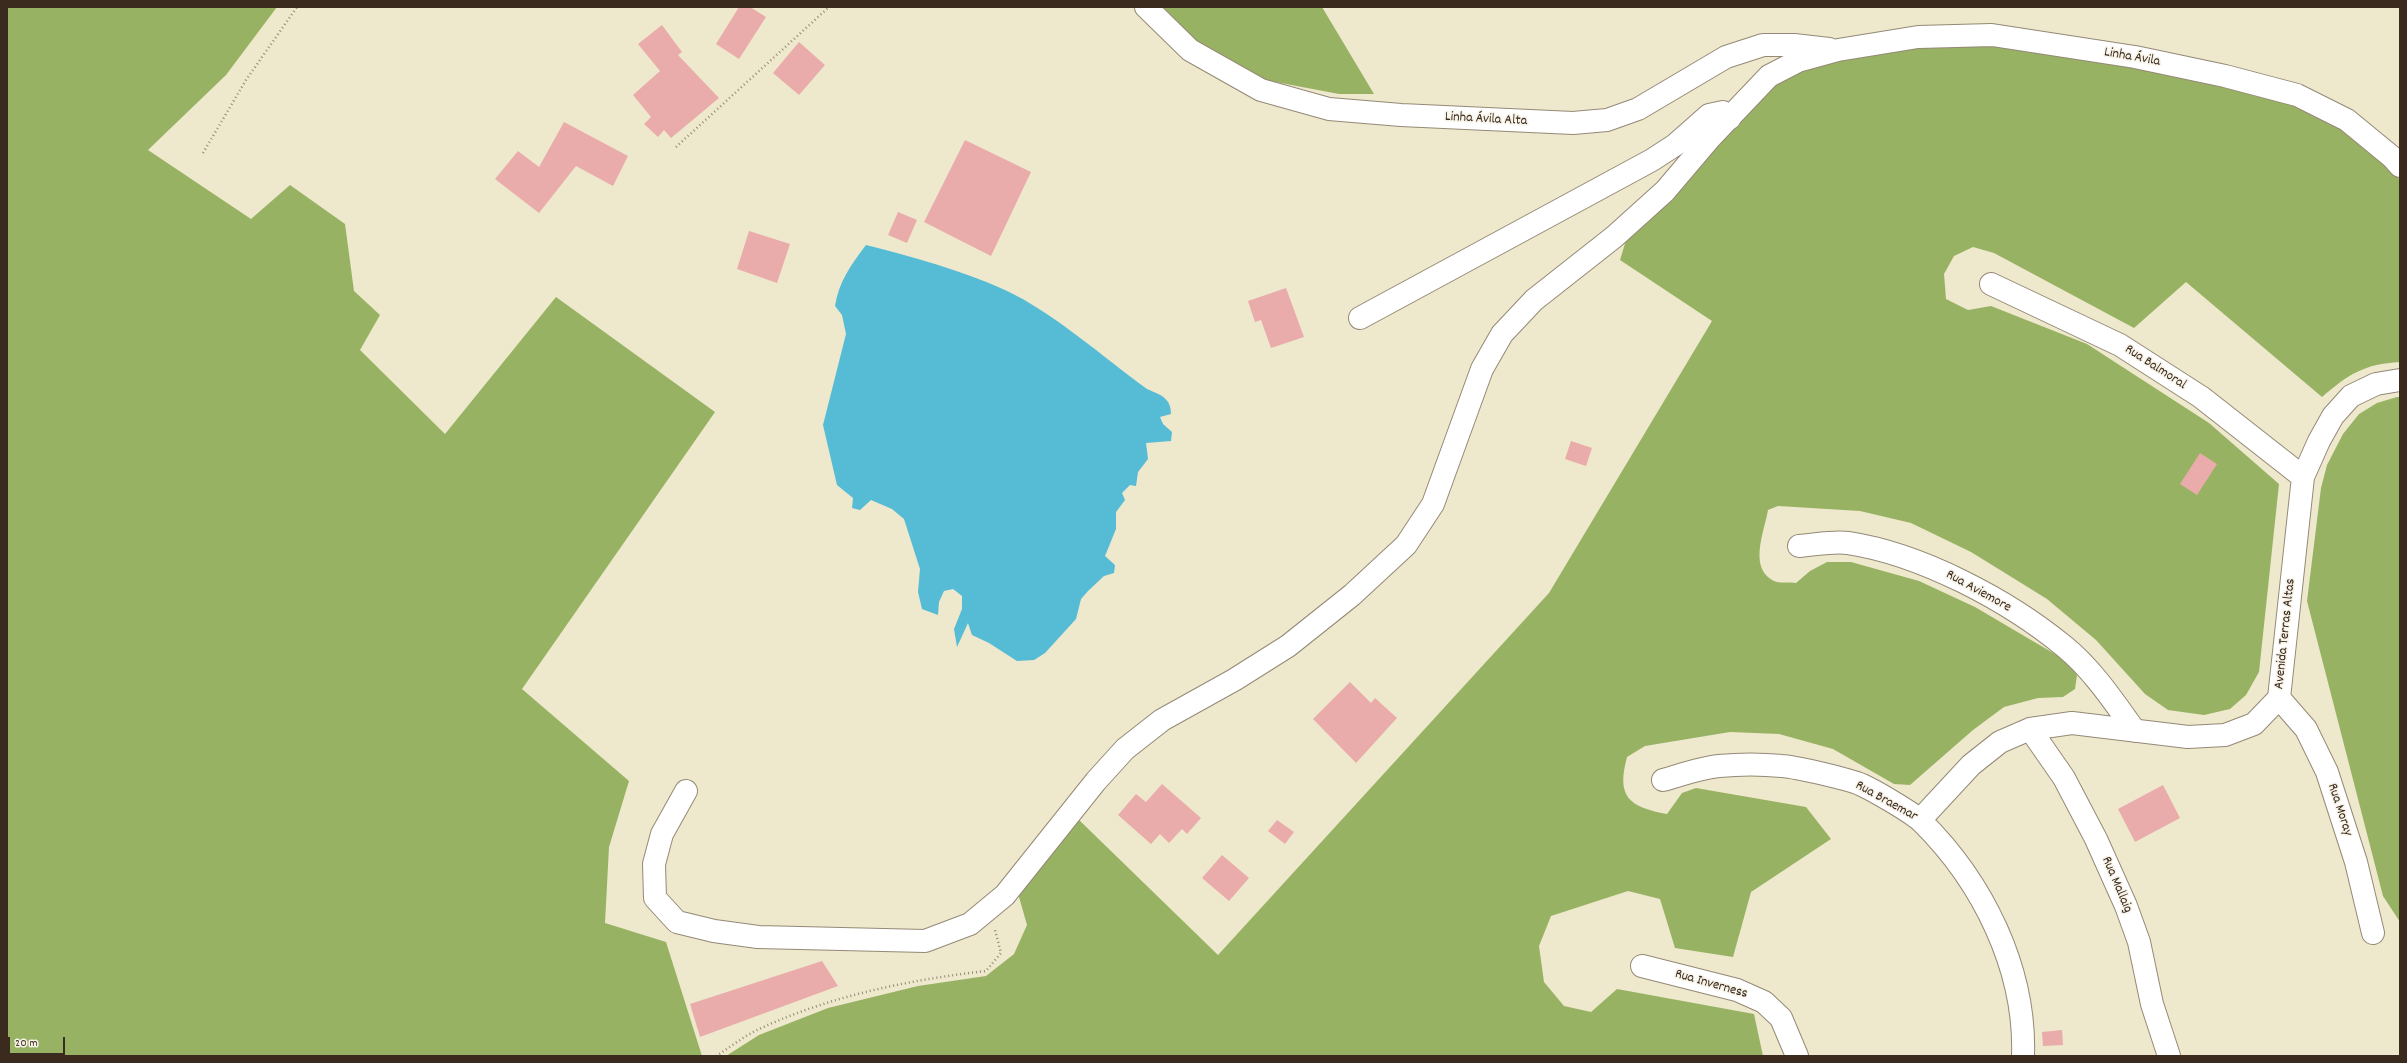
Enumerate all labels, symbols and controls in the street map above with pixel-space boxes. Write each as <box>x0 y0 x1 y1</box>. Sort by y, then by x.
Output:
street label: Linha Ávila <box>2103 45 2161 71</box>
street label: Linha Ávila Alta <box>1444 109 1528 131</box>
street label: Rua Balmoral <box>2121 342 2189 394</box>
street label: Rua Aviemore <box>1942 567 2014 617</box>
street label: Avenida Terras Altas <box>2272 578 2300 690</box>
street label: Rua Braemar <box>1852 778 1920 826</box>
street label: Rua Moray <box>2323 781 2355 839</box>
street label: Rua Mallaig <box>2097 854 2135 916</box>
street label: Rua Inverness <box>1673 967 1749 1003</box>
scale bar <box>10 1029 67 1055</box>
text: 20 m <box>15 1035 38 1052</box>

